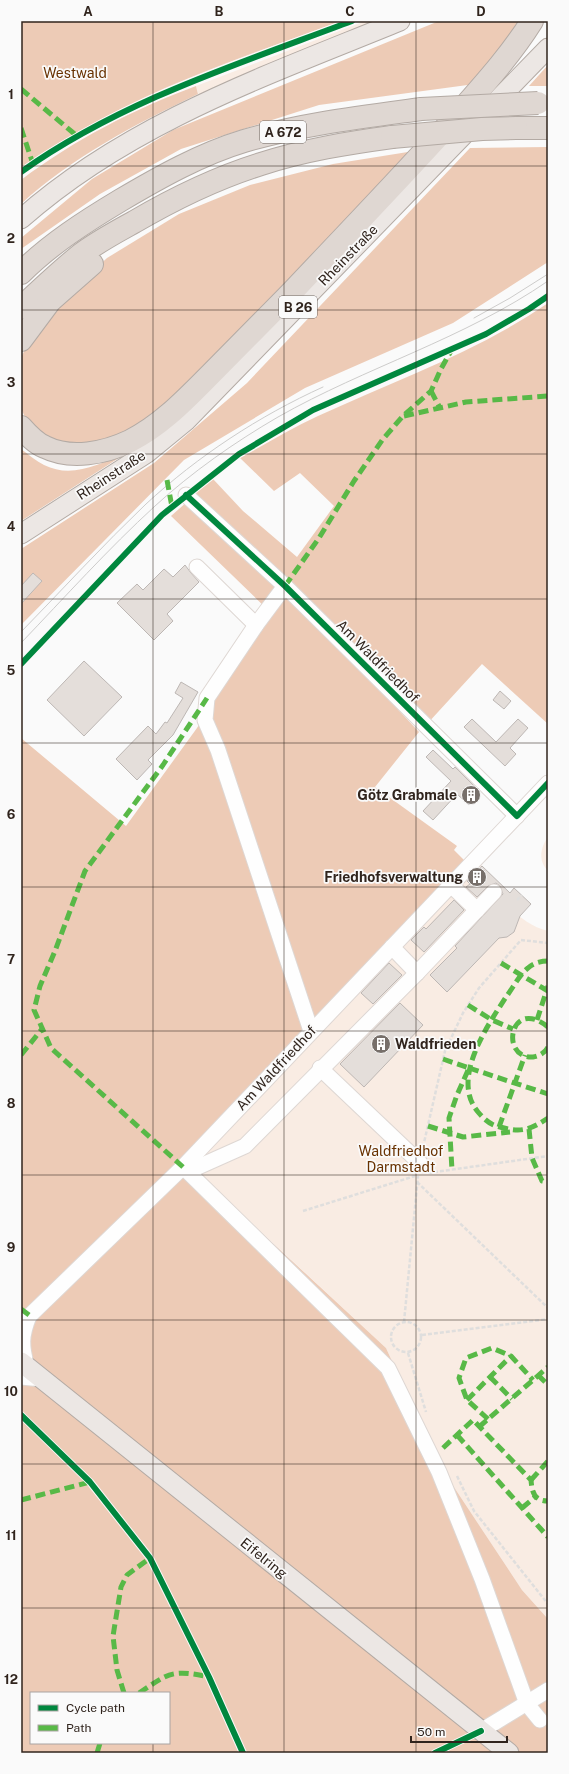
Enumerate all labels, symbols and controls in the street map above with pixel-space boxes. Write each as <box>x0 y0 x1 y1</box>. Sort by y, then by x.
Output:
text: A <box>83 4 93 19</box>
text: B <box>215 4 224 19</box>
text: C <box>345 4 355 19</box>
text: D <box>476 4 486 19</box>
park label: Westwald <box>43 65 107 81</box>
text: 1 <box>8 87 14 102</box>
road number: A 672 <box>260 121 306 143</box>
street label: Rheinstraße <box>315 221 381 289</box>
text: 2 <box>7 231 15 246</box>
road number: B 26 <box>279 296 317 318</box>
text: 3 <box>7 375 16 390</box>
street label: Rheinstraße <box>74 447 148 503</box>
text: 4 <box>7 519 16 534</box>
street label: Am Waldfriedhof <box>333 616 423 706</box>
text: 5 <box>7 663 16 678</box>
building icon: Götz Grabmale <box>460 784 482 806</box>
place label: Götz Grabmale <box>357 787 457 803</box>
text: 6 <box>7 807 16 822</box>
building icon: Friedhofsverwaltung <box>466 866 488 888</box>
place label: Friedhofsverwaltung <box>324 869 463 885</box>
text: 7 <box>7 952 15 967</box>
street label: Am Waldfriedhof <box>233 1022 320 1114</box>
building icon: Waldfrieden <box>370 1033 392 1055</box>
place label: Waldfrieden <box>395 1036 476 1052</box>
text: 8 <box>7 1096 16 1111</box>
park label: Waldfriedhof Darmstadt <box>359 1143 444 1175</box>
text: 9 <box>7 1240 15 1255</box>
text: 10 <box>4 1384 18 1399</box>
text: 11 <box>5 1528 17 1543</box>
street label: Eifelring <box>237 1534 291 1582</box>
text: 12 <box>4 1672 18 1687</box>
legend <box>30 1692 170 1744</box>
text: Cycle path <box>66 1701 125 1715</box>
scale bar <box>411 1718 507 1744</box>
text: Path <box>66 1721 92 1735</box>
text: 50 m <box>417 1725 445 1739</box>

